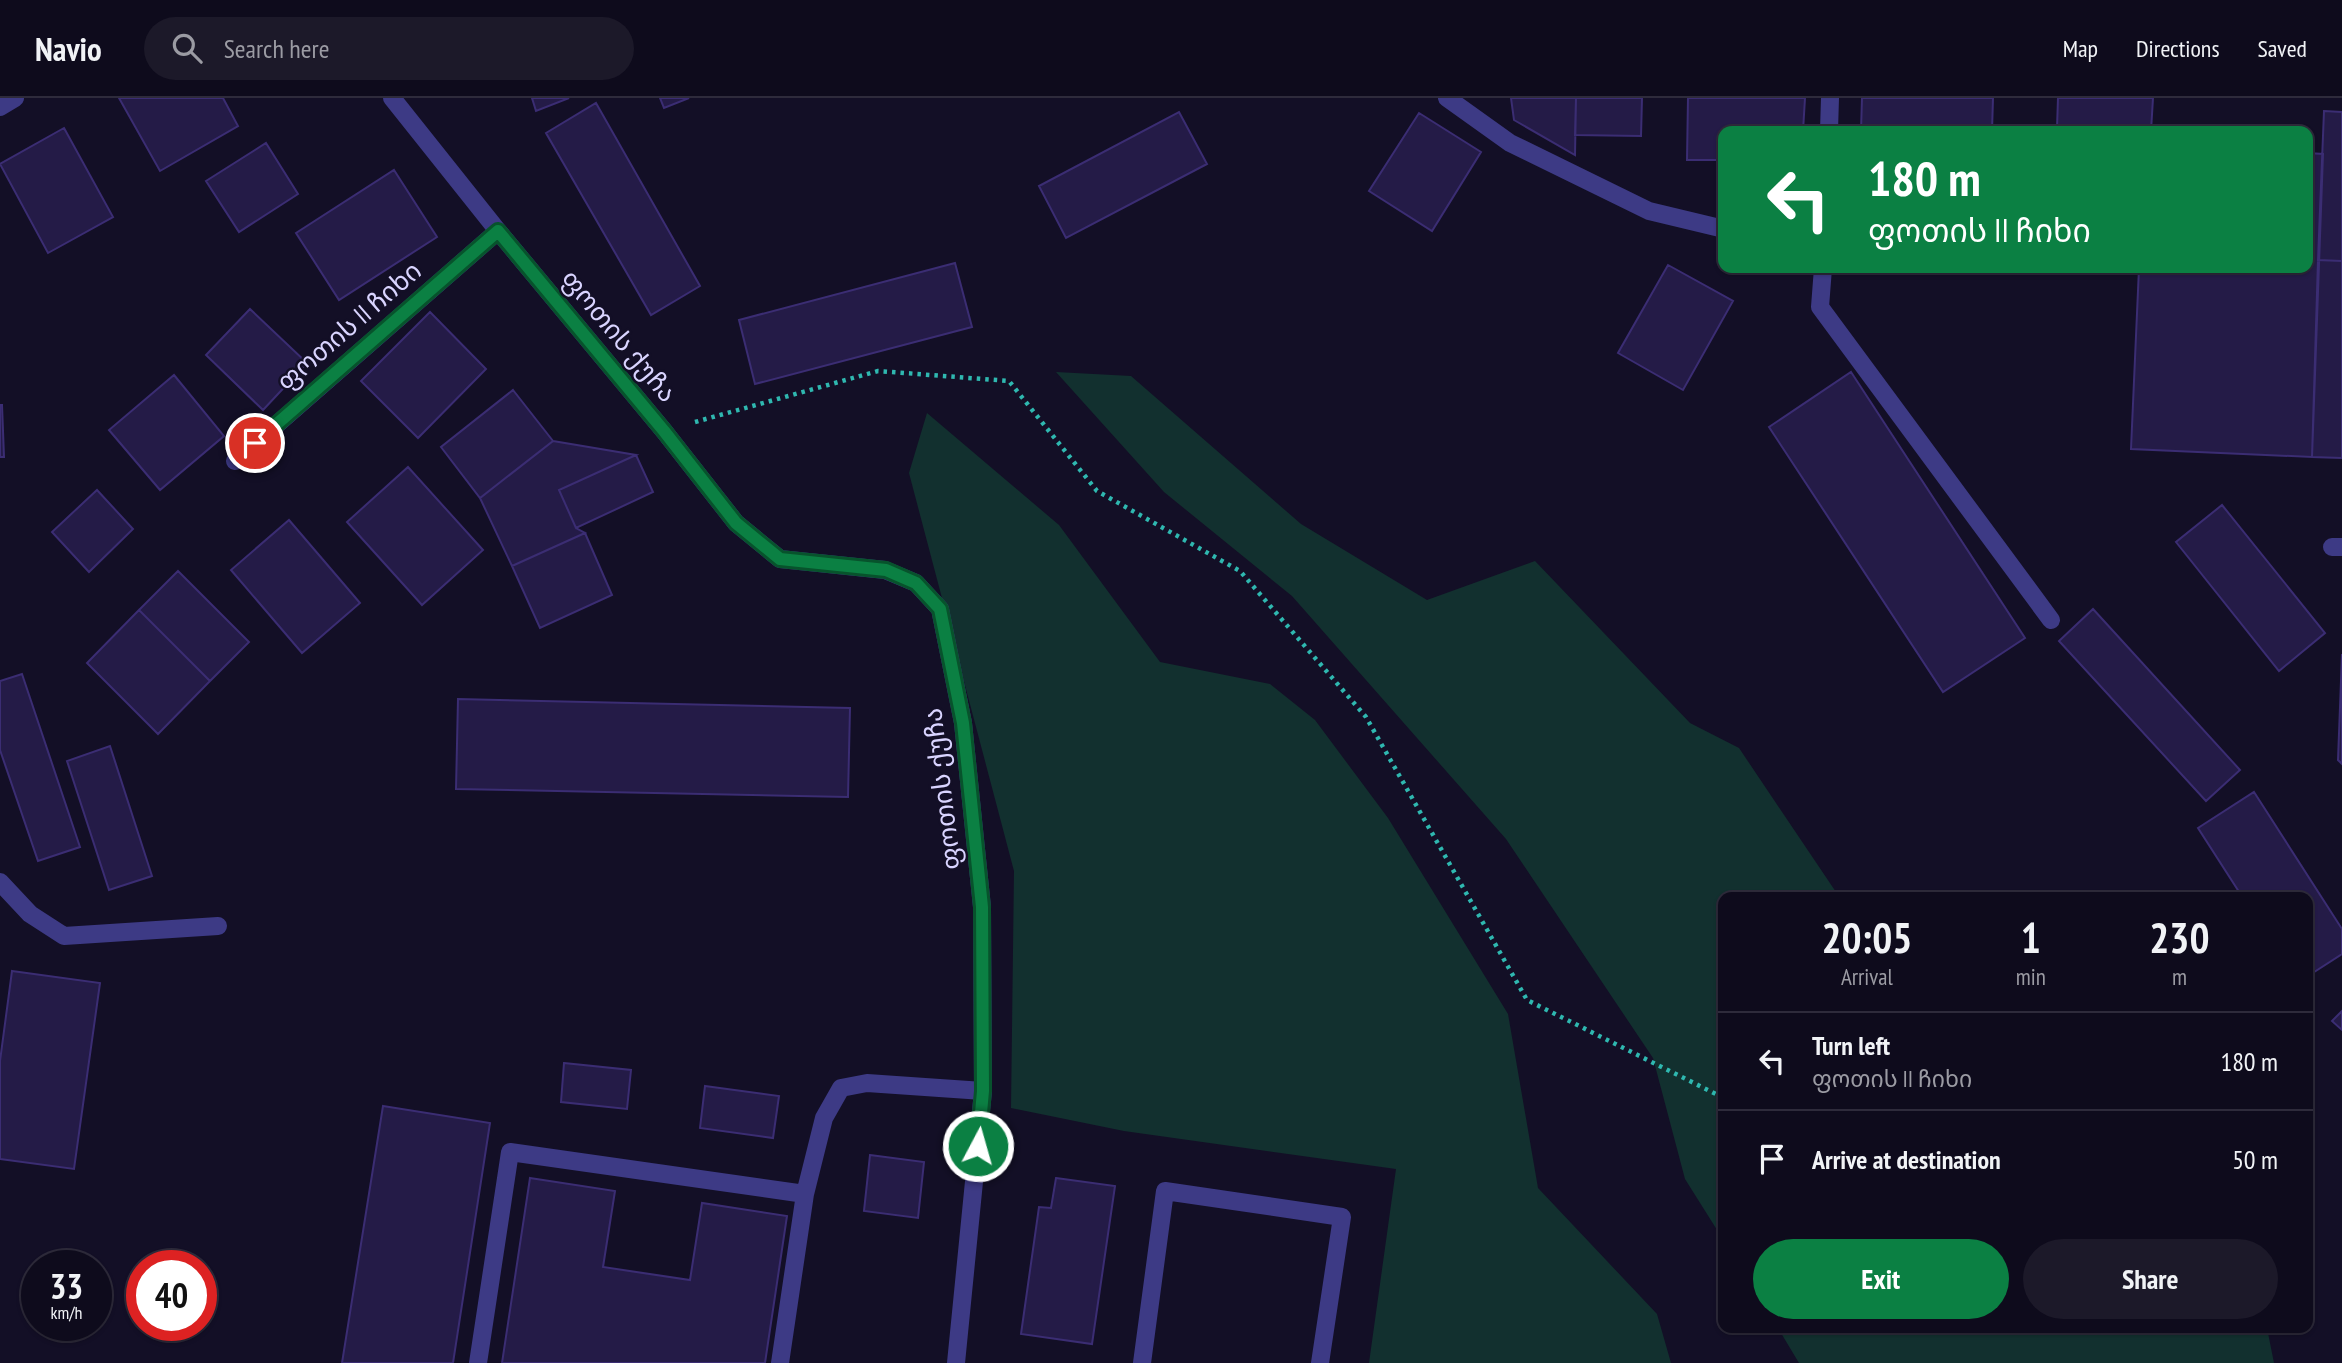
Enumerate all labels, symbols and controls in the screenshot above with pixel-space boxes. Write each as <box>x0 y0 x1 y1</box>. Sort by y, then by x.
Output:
search box <box>144 17 634 80</box>
text: Navio <box>35 27 102 70</box>
icon: search <box>168 29 206 67</box>
text: Search here <box>224 32 329 65</box>
text: Map <box>2063 33 2098 64</box>
text: Directions <box>2136 33 2220 64</box>
text: Saved <box>2258 33 2307 64</box>
text: 180 m <box>1868 146 1981 210</box>
icon: left <box>1753 154 1844 245</box>
text: ფოთის II ჩიხი <box>1868 209 2091 251</box>
street label: ფოთის II ჩიხი <box>270 254 428 397</box>
street label: ფოთის ქუჩა <box>554 263 684 409</box>
pin <box>225 413 285 473</box>
icon: arrive <box>236 424 274 462</box>
street label: ფოთის ქუჩა <box>915 706 968 872</box>
text: 20:05 <box>1821 910 1912 965</box>
text: 1 <box>2021 910 2041 965</box>
text: 230 <box>2149 910 2210 965</box>
text: Arrival <box>1841 962 1893 991</box>
text: min <box>2016 962 2046 991</box>
text: m <box>2172 962 2187 991</box>
text: Turn left <box>1812 1029 1890 1062</box>
icon: left <box>1753 1042 1791 1080</box>
text: 180 m <box>2220 1045 2278 1078</box>
text: ფოთის II ჩიხი <box>1812 1064 1972 1093</box>
position arrow <box>941 1109 1015 1183</box>
icon: arrive <box>1753 1140 1791 1178</box>
text: Arrive at destination <box>1812 1143 2001 1176</box>
text: 50 m <box>2232 1143 2278 1176</box>
button: Exit <box>1753 1239 2009 1319</box>
button: Share <box>2023 1239 2278 1319</box>
speed limit sign: 40 <box>126 1250 217 1341</box>
text: 33 <box>50 1263 83 1309</box>
text: km/h <box>51 1301 82 1324</box>

